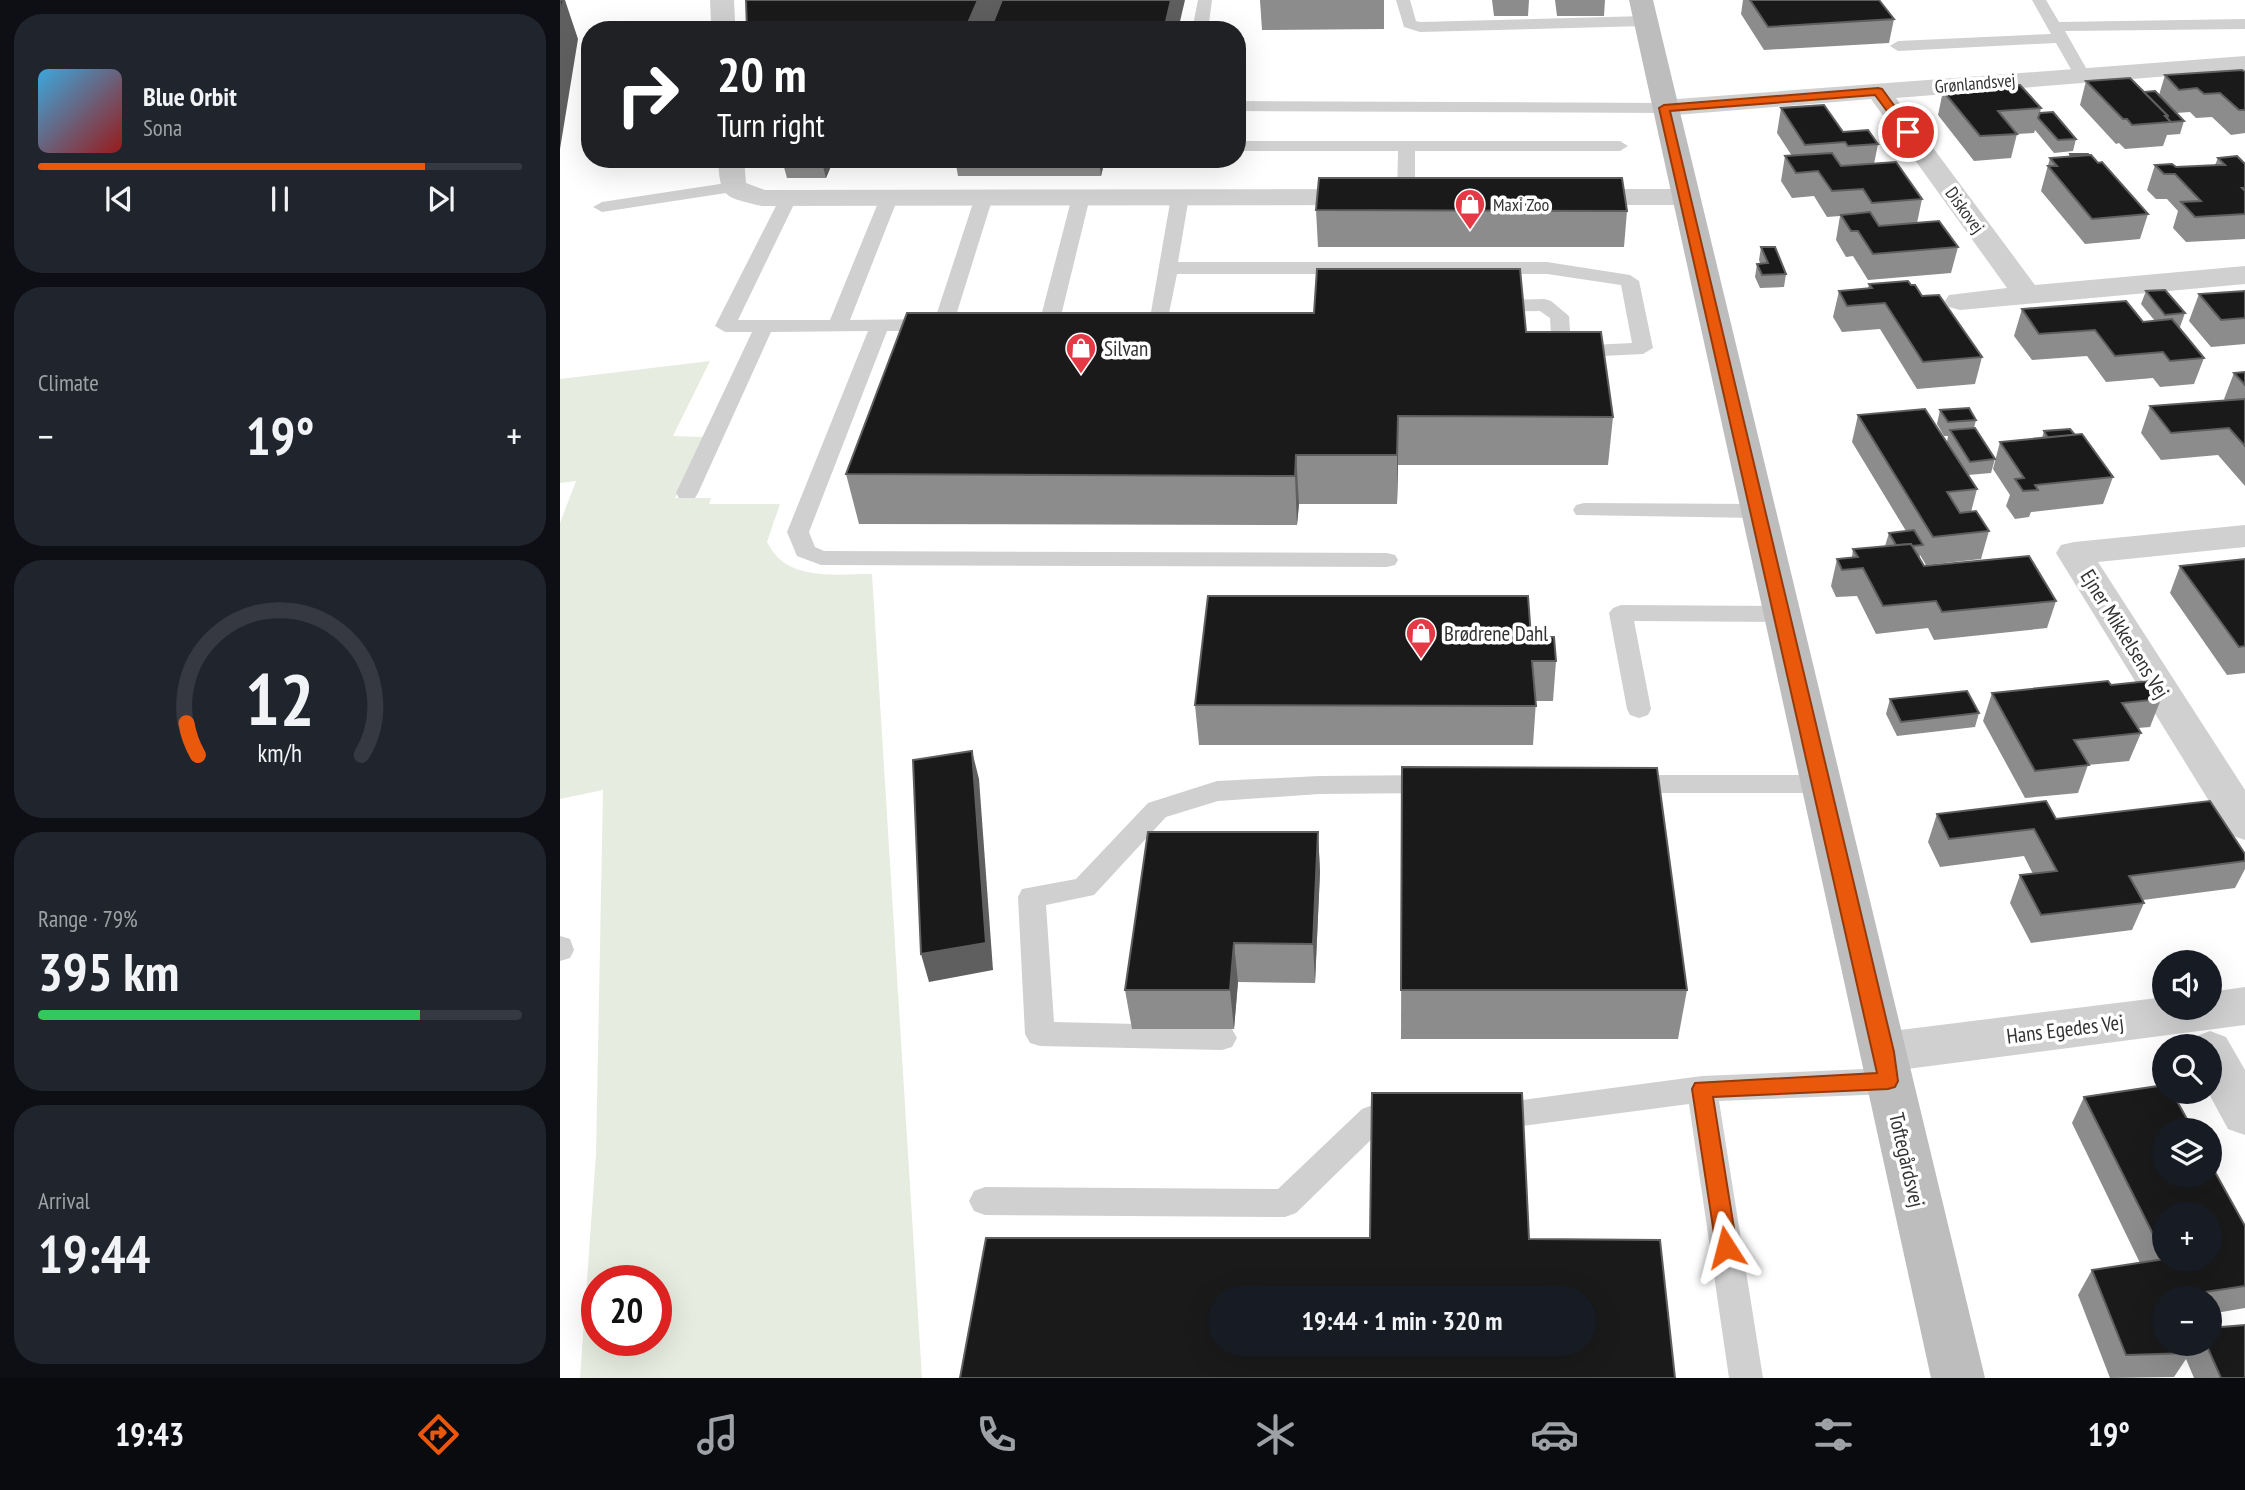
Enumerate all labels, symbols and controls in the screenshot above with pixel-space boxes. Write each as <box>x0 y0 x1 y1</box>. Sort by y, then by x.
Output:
text: 20 m <box>717 42 806 106</box>
icon: right <box>602 49 693 140</box>
street label: Grønlandsvej <box>1934 68 2016 98</box>
text: Blue Orbit <box>143 80 237 113</box>
pin <box>1878 102 1938 162</box>
text: Turn right <box>717 104 825 146</box>
text: Sona <box>143 113 182 142</box>
icon: arrive <box>1889 113 1927 151</box>
icon: previous <box>100 180 138 218</box>
icon: pause <box>261 180 299 218</box>
icon: next <box>422 180 460 218</box>
street label: Diskovej <box>1940 182 1990 238</box>
shop icon: Maxi Zoo <box>1453 187 1487 231</box>
place label: Maxi Zoo <box>1493 193 1549 216</box>
shop icon: Silvan <box>1064 331 1098 375</box>
place label: Silvan <box>1104 335 1148 362</box>
text: Climate <box>38 368 99 397</box>
text: 19° <box>246 402 314 469</box>
text: − <box>38 411 54 460</box>
text: + <box>506 411 522 460</box>
street label: Ejner Mikkelsens Vej <box>2075 564 2175 704</box>
shop icon: Brødrene Dahl <box>1404 616 1438 660</box>
place label: Brødrene Dahl <box>1444 620 1548 647</box>
text: 12 <box>245 651 315 745</box>
text: km/h <box>258 737 302 769</box>
text: Range · 79% <box>38 904 138 933</box>
text: 395 km <box>38 938 179 1005</box>
map controls <box>2152 950 2222 1356</box>
button: sound <box>2152 950 2222 1020</box>
street label: Hans Egedes Vej <box>2005 1008 2125 1050</box>
button: search <box>2152 1034 2222 1104</box>
street label: Toftegårdsvej <box>1883 1110 1931 1210</box>
button: layers <box>2152 1118 2222 1188</box>
text: Arrival <box>38 1186 90 1215</box>
button: + <box>2152 1202 2222 1272</box>
position arrow <box>1689 1210 1763 1284</box>
text: 19:44 <box>38 1220 150 1287</box>
speed limit sign: 20 <box>581 1265 672 1356</box>
button: − <box>2152 1286 2222 1356</box>
text: 19:44 · 1 min · 320 m <box>1302 1304 1502 1337</box>
icon: directions <box>414 1410 463 1459</box>
icon: music <box>693 1410 742 1459</box>
icon: phone <box>972 1410 1021 1459</box>
icon: climate <box>1251 1410 1300 1459</box>
icon: car <box>1530 1410 1579 1459</box>
icon: filters <box>1809 1410 1858 1459</box>
text: 19:43 <box>115 1413 184 1455</box>
text: 19° <box>2088 1413 2130 1455</box>

